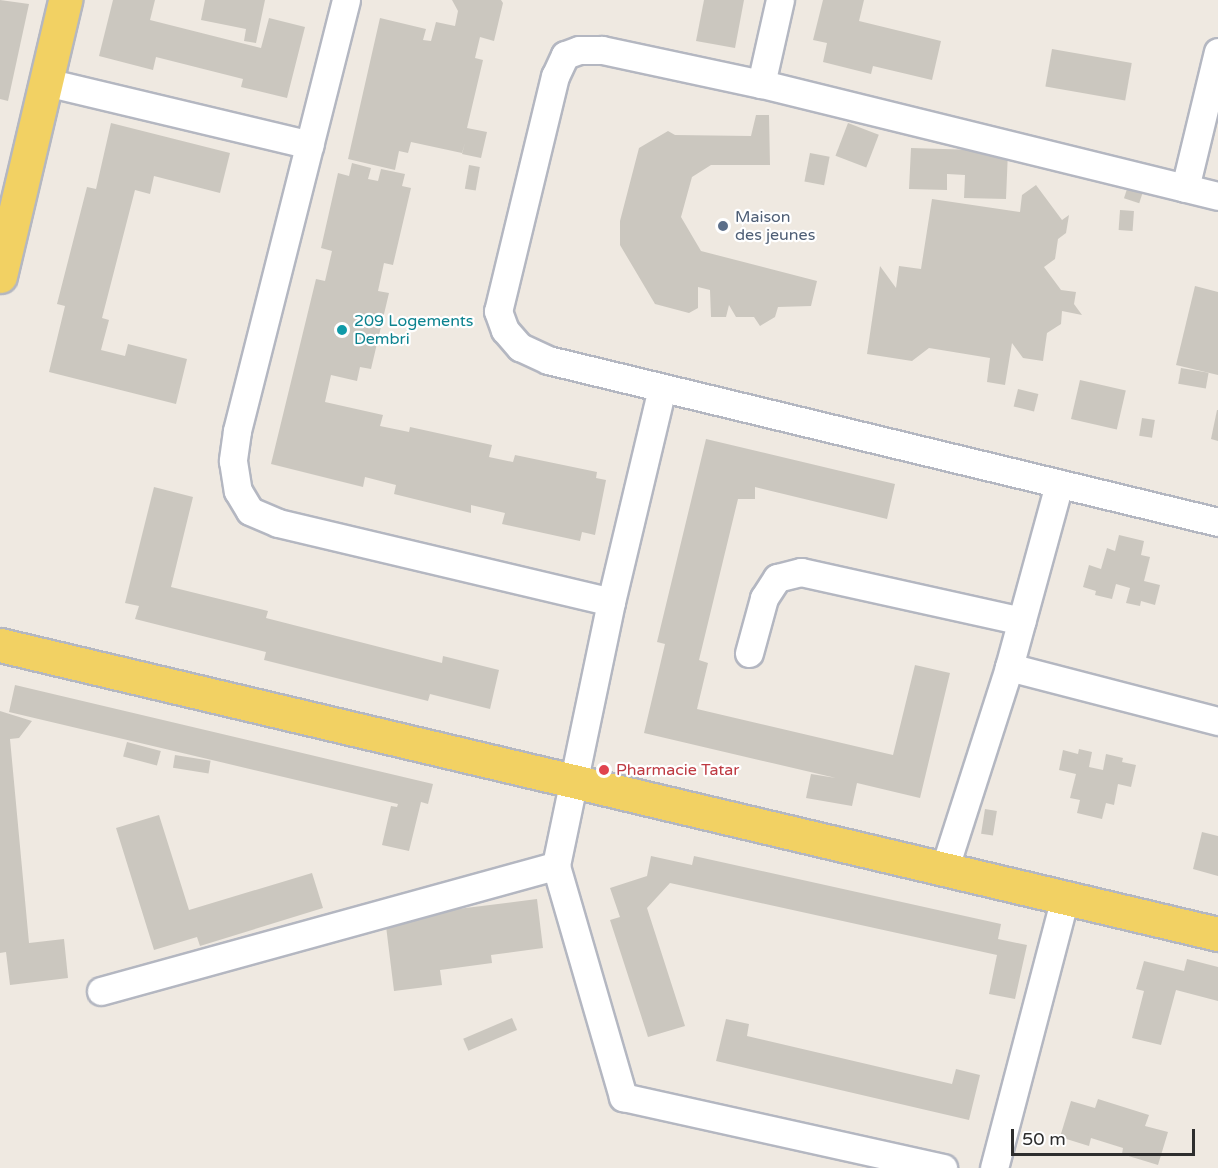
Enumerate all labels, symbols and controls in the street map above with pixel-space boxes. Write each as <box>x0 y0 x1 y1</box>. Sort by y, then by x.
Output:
place label: Maison des jeunes <box>735 207 815 245</box>
marker: Maison des jeunes <box>716 219 730 233</box>
place label: 209 Logements Dembri <box>354 311 473 349</box>
marker: 209 Logements Dembri <box>335 323 349 337</box>
place label: Pharmacie Tatar <box>616 760 739 780</box>
marker: Pharmacie Tatar <box>597 763 611 777</box>
scale bar <box>1014 1117 1198 1155</box>
text: 50 m <box>1022 1128 1066 1150</box>

